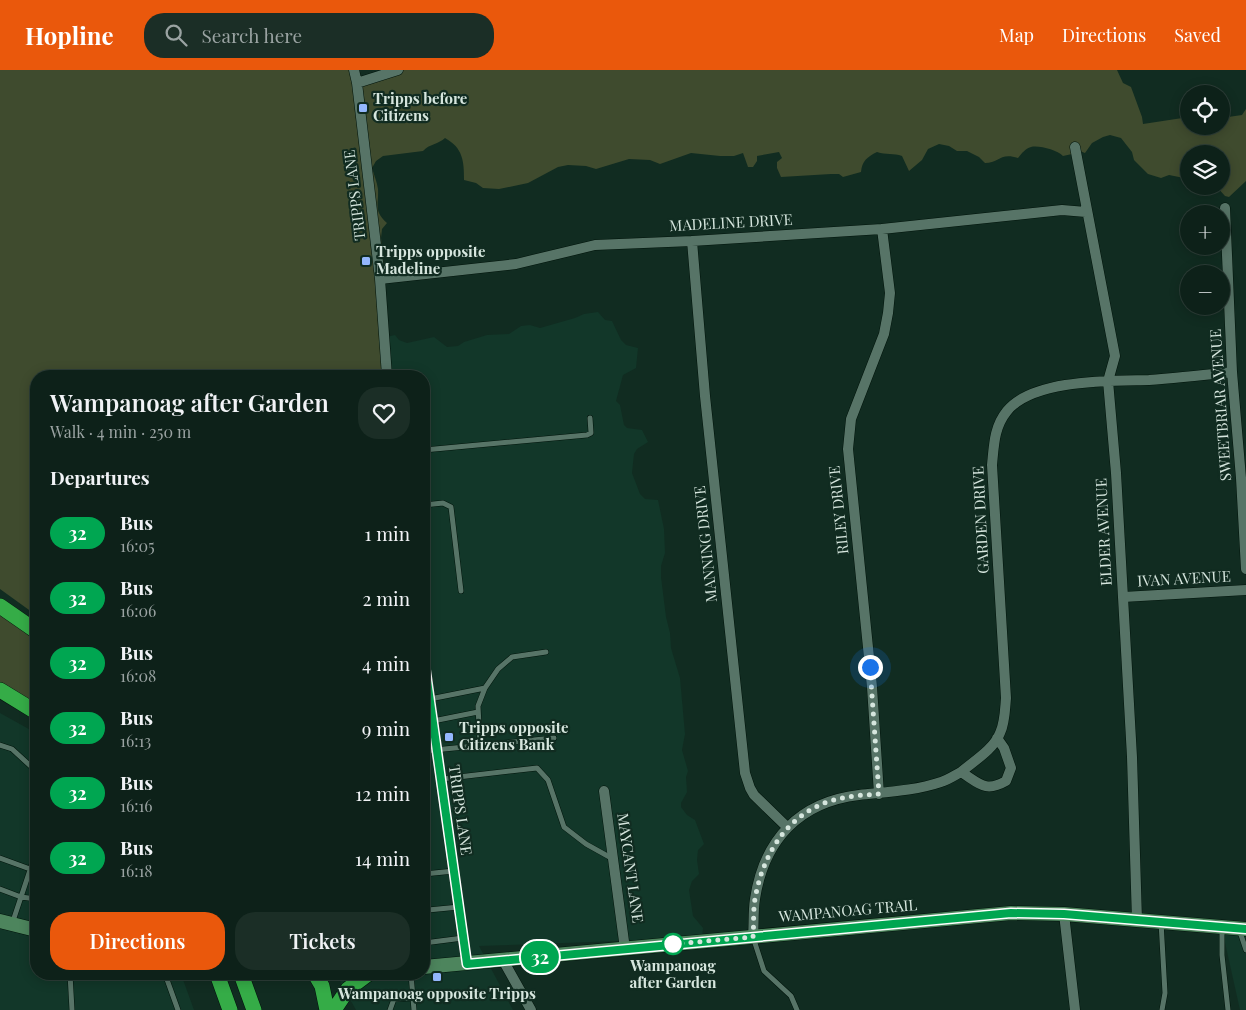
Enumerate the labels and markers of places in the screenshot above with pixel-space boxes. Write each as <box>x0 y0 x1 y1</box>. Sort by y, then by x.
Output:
place label: Tripps before Citizens <box>373 88 468 125</box>
marker: Tripps before Citizens <box>357 102 369 114</box>
place label: Tripps opposite Madeline <box>376 241 486 278</box>
marker: Tripps opposite Madeline <box>360 255 372 267</box>
place label: Tripps opposite Citizens Bank <box>459 717 569 754</box>
marker: Tripps opposite Citizens Bank <box>443 731 455 743</box>
marker: Wampanoag after Garden <box>662 933 684 955</box>
place label: Wampanoag after Garden <box>629 955 717 992</box>
marker: Wampanoag opposite Tripps <box>431 971 443 983</box>
place label: Wampanoag opposite Tripps <box>337 983 536 1003</box>

